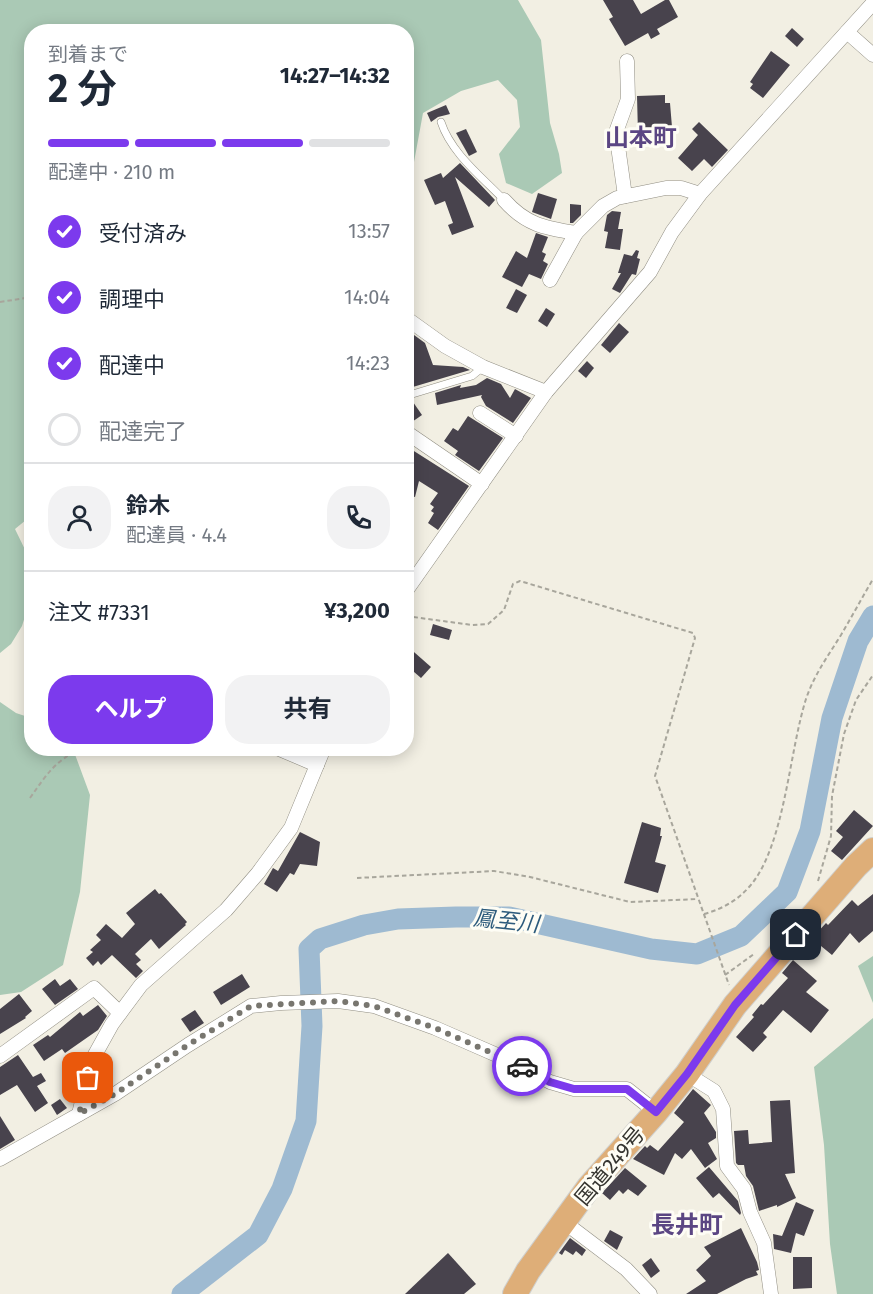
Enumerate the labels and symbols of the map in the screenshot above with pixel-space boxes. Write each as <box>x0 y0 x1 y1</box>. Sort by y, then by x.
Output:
district label: 山本町 <box>605 124 677 152</box>
water label: 鳳至川 <box>472 904 542 938</box>
pin <box>770 909 821 960</box>
courier <box>492 1036 552 1096</box>
pin <box>62 1052 113 1103</box>
street label: 国道249号 <box>570 1121 650 1211</box>
district label: 長井町 <box>651 1211 723 1239</box>

